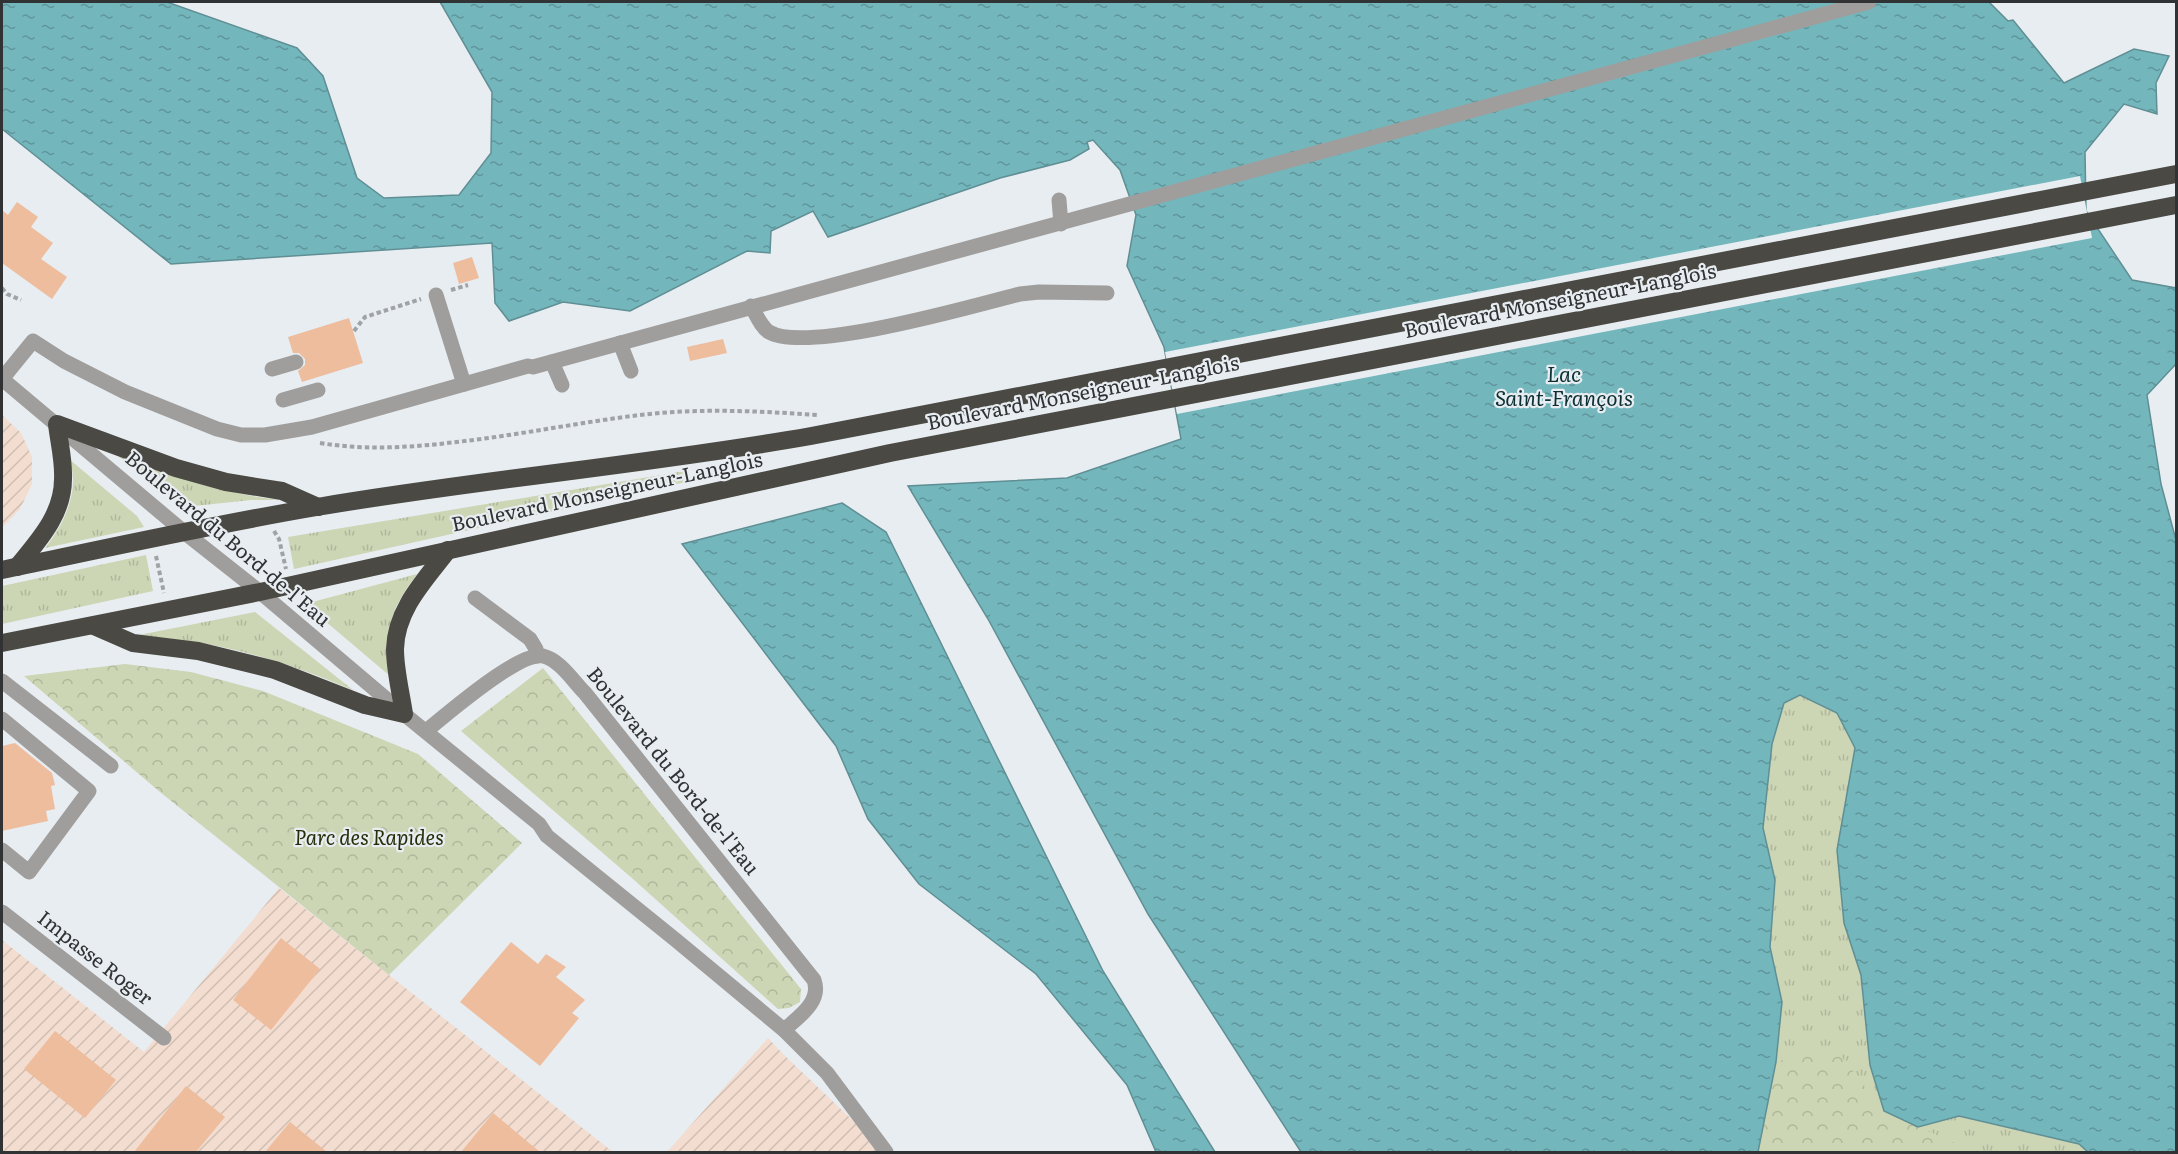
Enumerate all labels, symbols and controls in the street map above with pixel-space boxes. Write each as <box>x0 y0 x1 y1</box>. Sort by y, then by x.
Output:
street label: Boulevard Monseigneur-Langlois <box>1401 254 1718 344</box>
street label: Boulevard Monseigneur-Langlois <box>924 346 1241 436</box>
water label: Lac Saint-François <box>1495 357 1633 412</box>
street label: Boulevard du Bord-de-l'Eau <box>120 442 339 633</box>
street label: Boulevard Monseigneur-Langlois <box>448 442 765 538</box>
street label: Boulevard du Bord-de-l'Eau <box>581 659 768 881</box>
park label: Parc des Rapides <box>294 821 444 851</box>
street label: Impasse Roger <box>32 902 161 1011</box>

